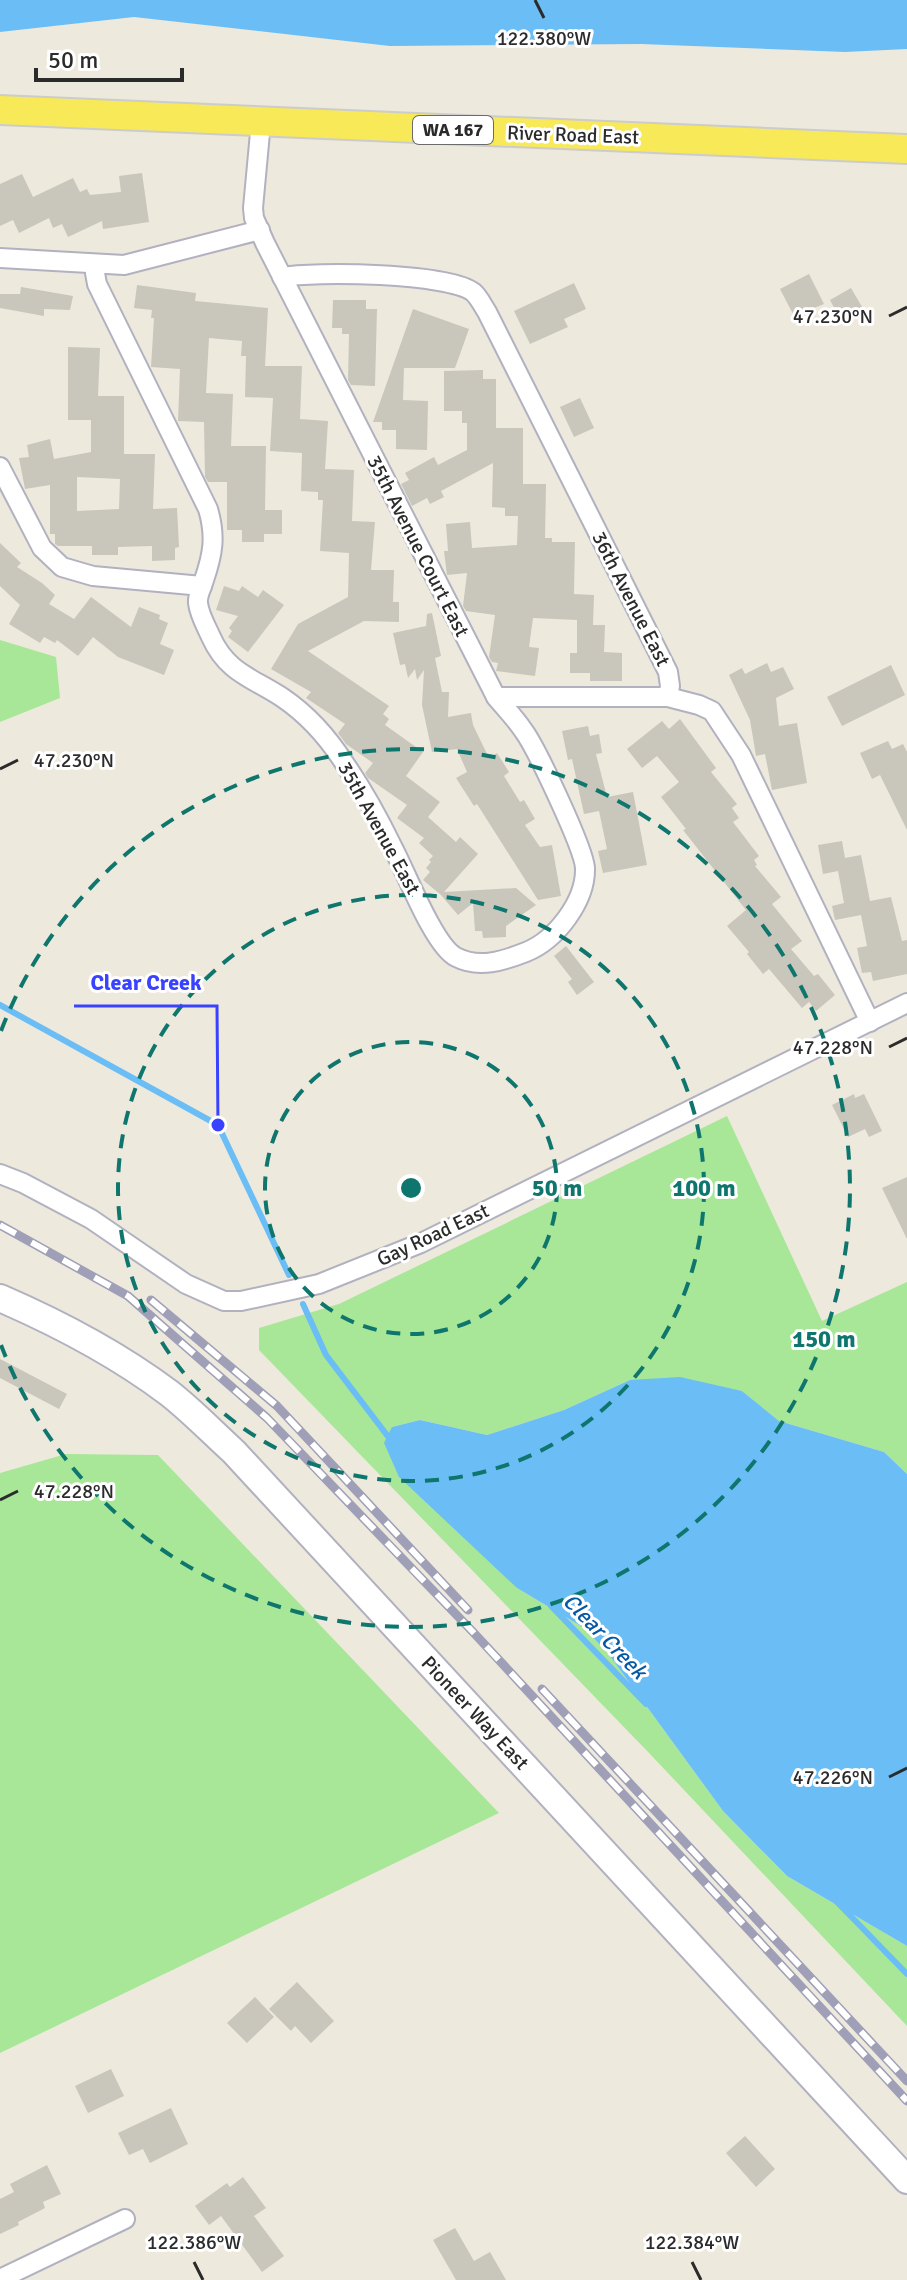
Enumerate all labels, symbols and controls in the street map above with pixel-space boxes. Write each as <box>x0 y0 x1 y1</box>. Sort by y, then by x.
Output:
text: 122.380°W <box>497 26 591 51</box>
scale bar <box>36 32 182 82</box>
text: 50 m <box>48 45 98 75</box>
road number: WA 167 <box>413 116 493 144</box>
street label: River Road East <box>507 120 639 150</box>
text: 47.230°N <box>793 304 873 329</box>
street label: 35th Avenue Court East <box>361 451 475 641</box>
street label: 36th Avenue East <box>586 527 676 671</box>
text: 47.230°N <box>34 748 114 773</box>
street label: 35th Avenue East <box>332 757 426 899</box>
callout: Clear Creek <box>74 960 217 1006</box>
text: Clear Creek <box>90 969 202 996</box>
text: 47.228°N <box>793 1035 873 1060</box>
text: 50 m <box>532 1173 582 1203</box>
text: 100 m <box>672 1173 736 1203</box>
centre of rings <box>397 1174 425 1202</box>
street label: Gay Road East <box>373 1198 493 1272</box>
text: 150 m <box>792 1324 856 1354</box>
text: 47.228°N <box>34 1479 114 1504</box>
water label: Clear Creek <box>558 1588 654 1686</box>
street label: Pioneer Way East <box>416 1651 534 1775</box>
text: 47.226°N <box>793 1765 873 1790</box>
text: 122.386°W <box>147 2230 241 2255</box>
text: 122.384°W <box>645 2230 739 2255</box>

